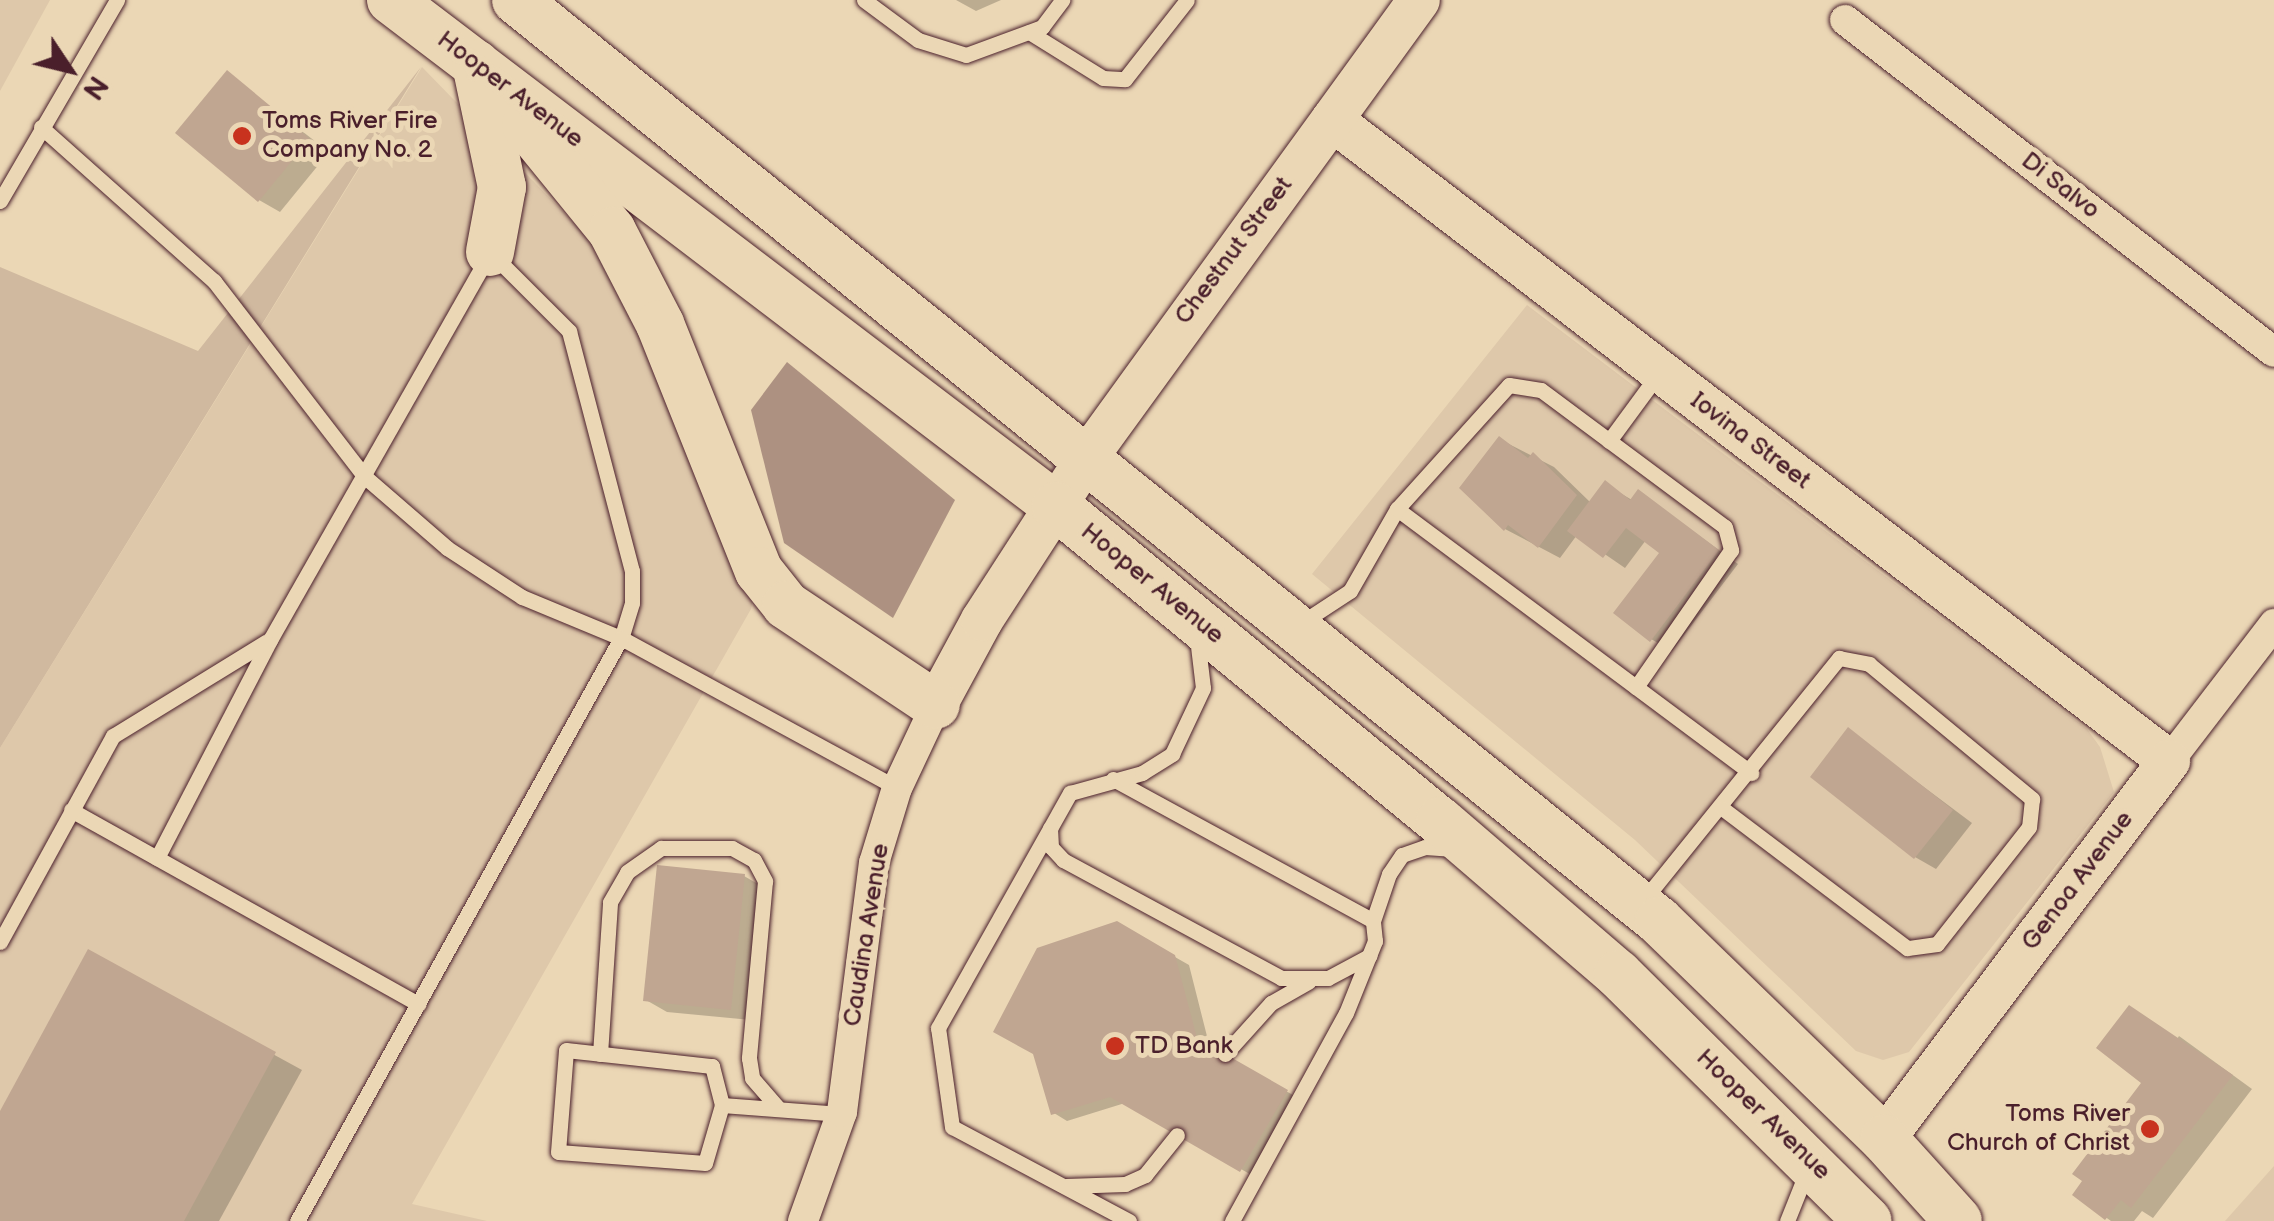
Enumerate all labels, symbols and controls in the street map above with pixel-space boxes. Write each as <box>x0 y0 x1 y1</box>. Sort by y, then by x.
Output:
north arrow <box>20 20 120 120</box>
street label: Hooper Avenue <box>431 25 589 155</box>
text: N <box>75 69 115 106</box>
place label: Toms River Fire Company No. 2 <box>262 107 438 166</box>
marker: Toms River Fire Company No. 2 <box>231 125 253 147</box>
street label: Di Salvo <box>2015 146 2105 226</box>
street label: Chestnut Street <box>1169 171 1299 331</box>
street label: Iovina Street <box>1684 386 1816 496</box>
street label: Hooper Avenue <box>1074 517 1230 651</box>
street label: Genoa Avenue <box>2016 805 2140 957</box>
street label: Caudina Avenue <box>838 841 896 1029</box>
place label: TD Bank <box>1135 1031 1233 1061</box>
marker: TD Bank <box>1104 1035 1126 1057</box>
street label: Hooper Avenue <box>1689 1043 1837 1187</box>
place label: Toms River Church of Christ <box>1947 1100 2130 1159</box>
marker: Toms River Church of Christ <box>2139 1118 2161 1140</box>

